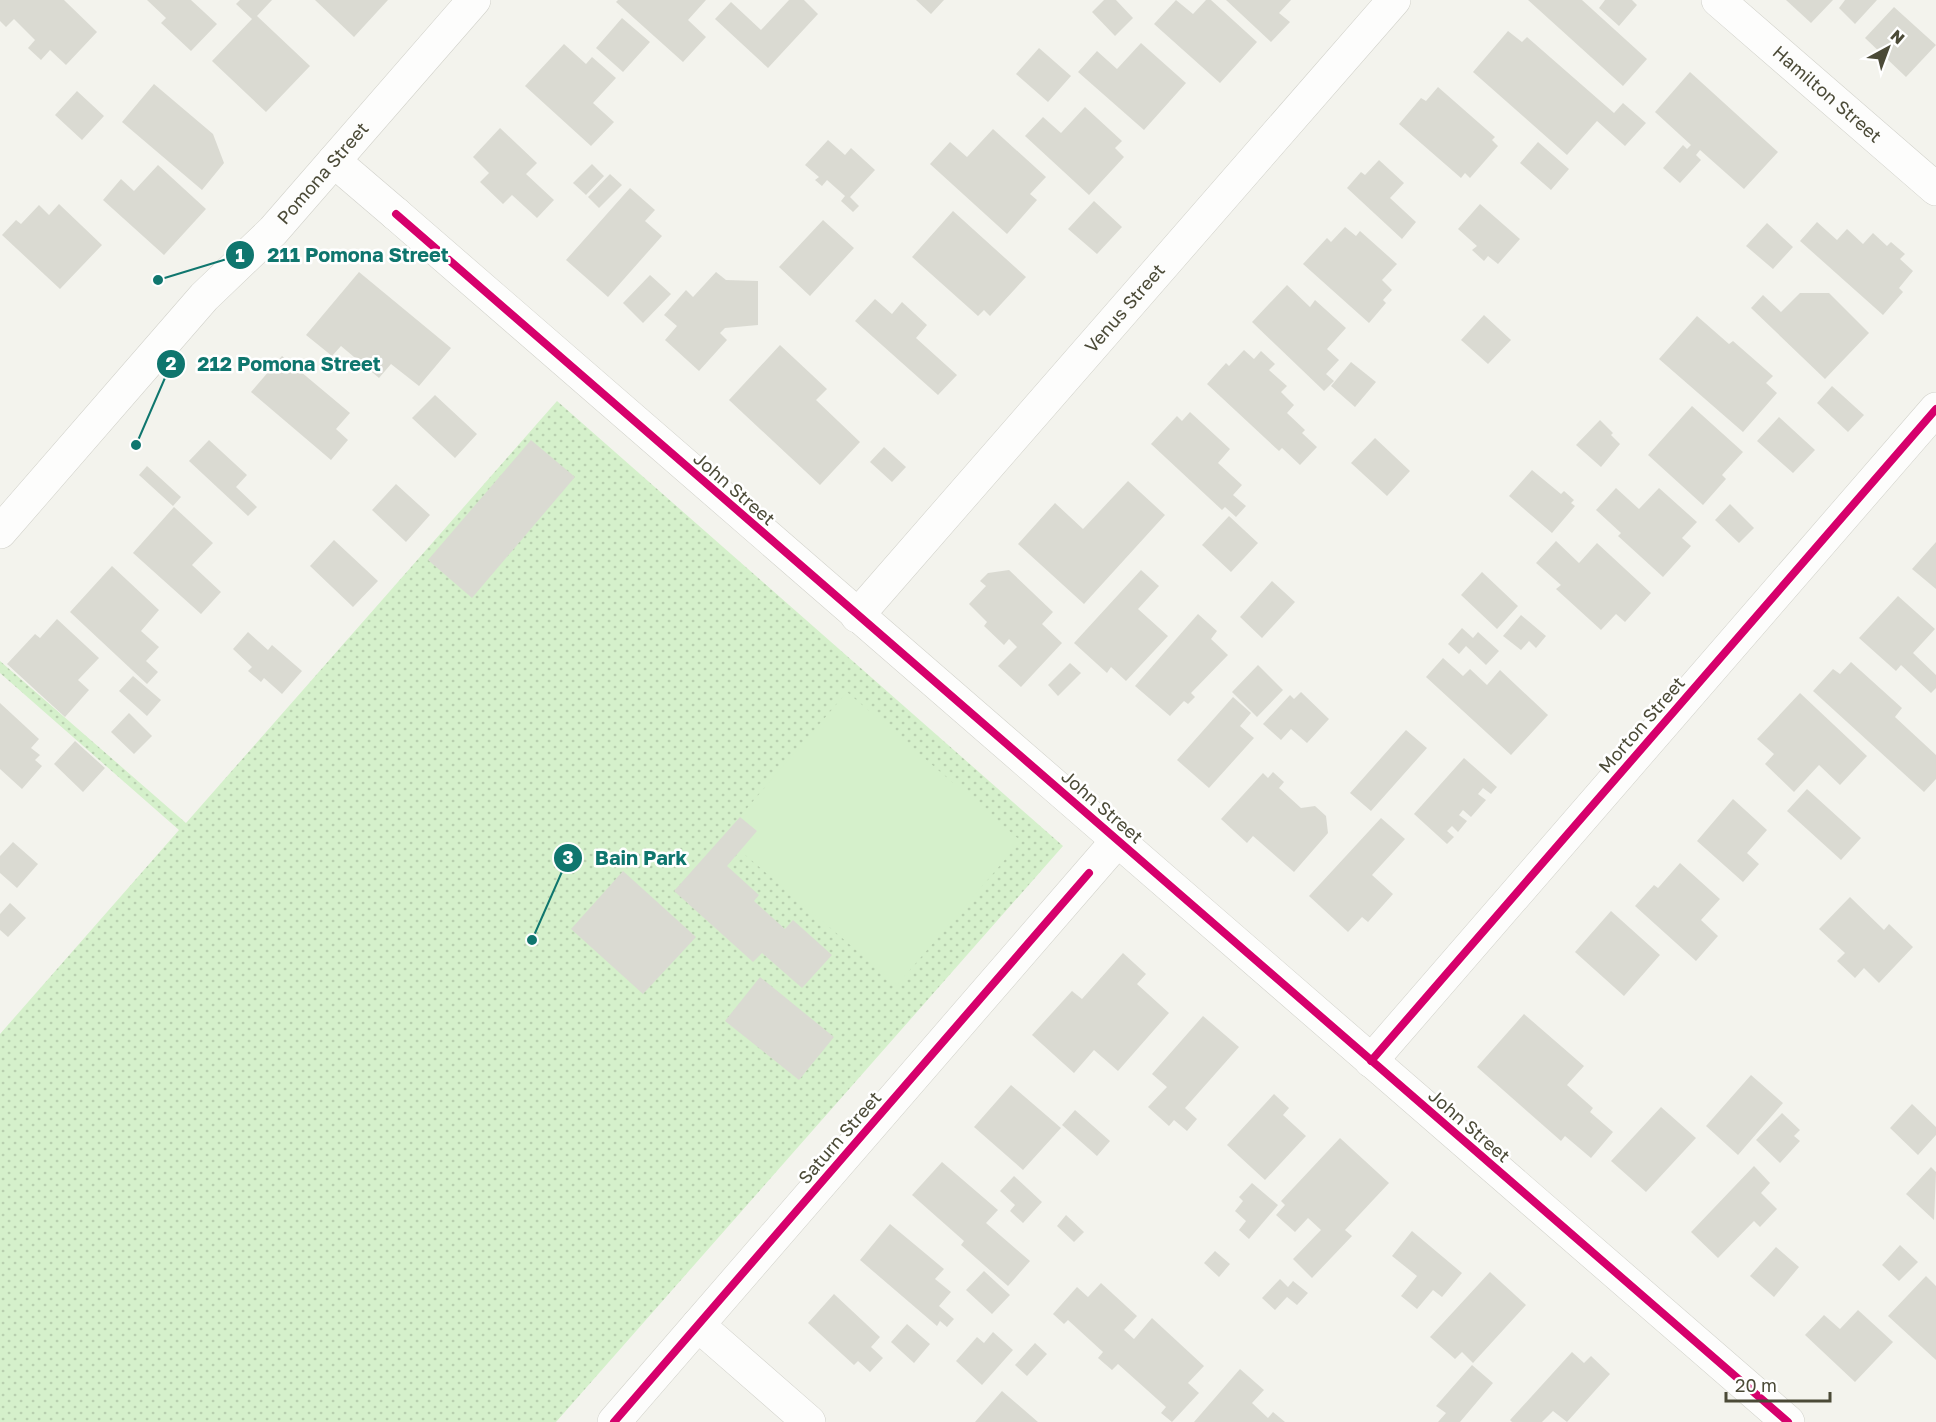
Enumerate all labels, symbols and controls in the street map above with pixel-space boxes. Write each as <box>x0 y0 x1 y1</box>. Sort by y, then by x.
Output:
north arrow <box>1858 18 1918 78</box>
text: N <box>1887 25 1909 48</box>
street label: Hamilton Street <box>1769 40 1886 147</box>
street label: Pomona Street <box>272 117 373 228</box>
callout: 211 Pomona Street <box>225 236 460 274</box>
text: 211 Pomona Street <box>267 242 449 266</box>
text: 1 <box>235 244 245 266</box>
street label: Venus Street <box>1080 259 1169 357</box>
callout: 212 Pomona Street <box>156 345 393 383</box>
text: 212 Pomona Street <box>197 351 381 375</box>
text: 2 <box>166 352 177 374</box>
street label: John Street <box>689 447 780 530</box>
street label: Morton Street <box>1593 672 1689 777</box>
street label: John Street <box>1057 765 1148 848</box>
callout: Bain Park <box>553 839 699 877</box>
text: Bain Park <box>595 845 688 869</box>
text: 3 <box>563 846 574 868</box>
street label: John Street <box>1424 1084 1515 1167</box>
street label: Saturn Street <box>793 1087 885 1188</box>
scale bar <box>1726 1365 1830 1403</box>
text: 20 m <box>1735 1374 1777 1396</box>

